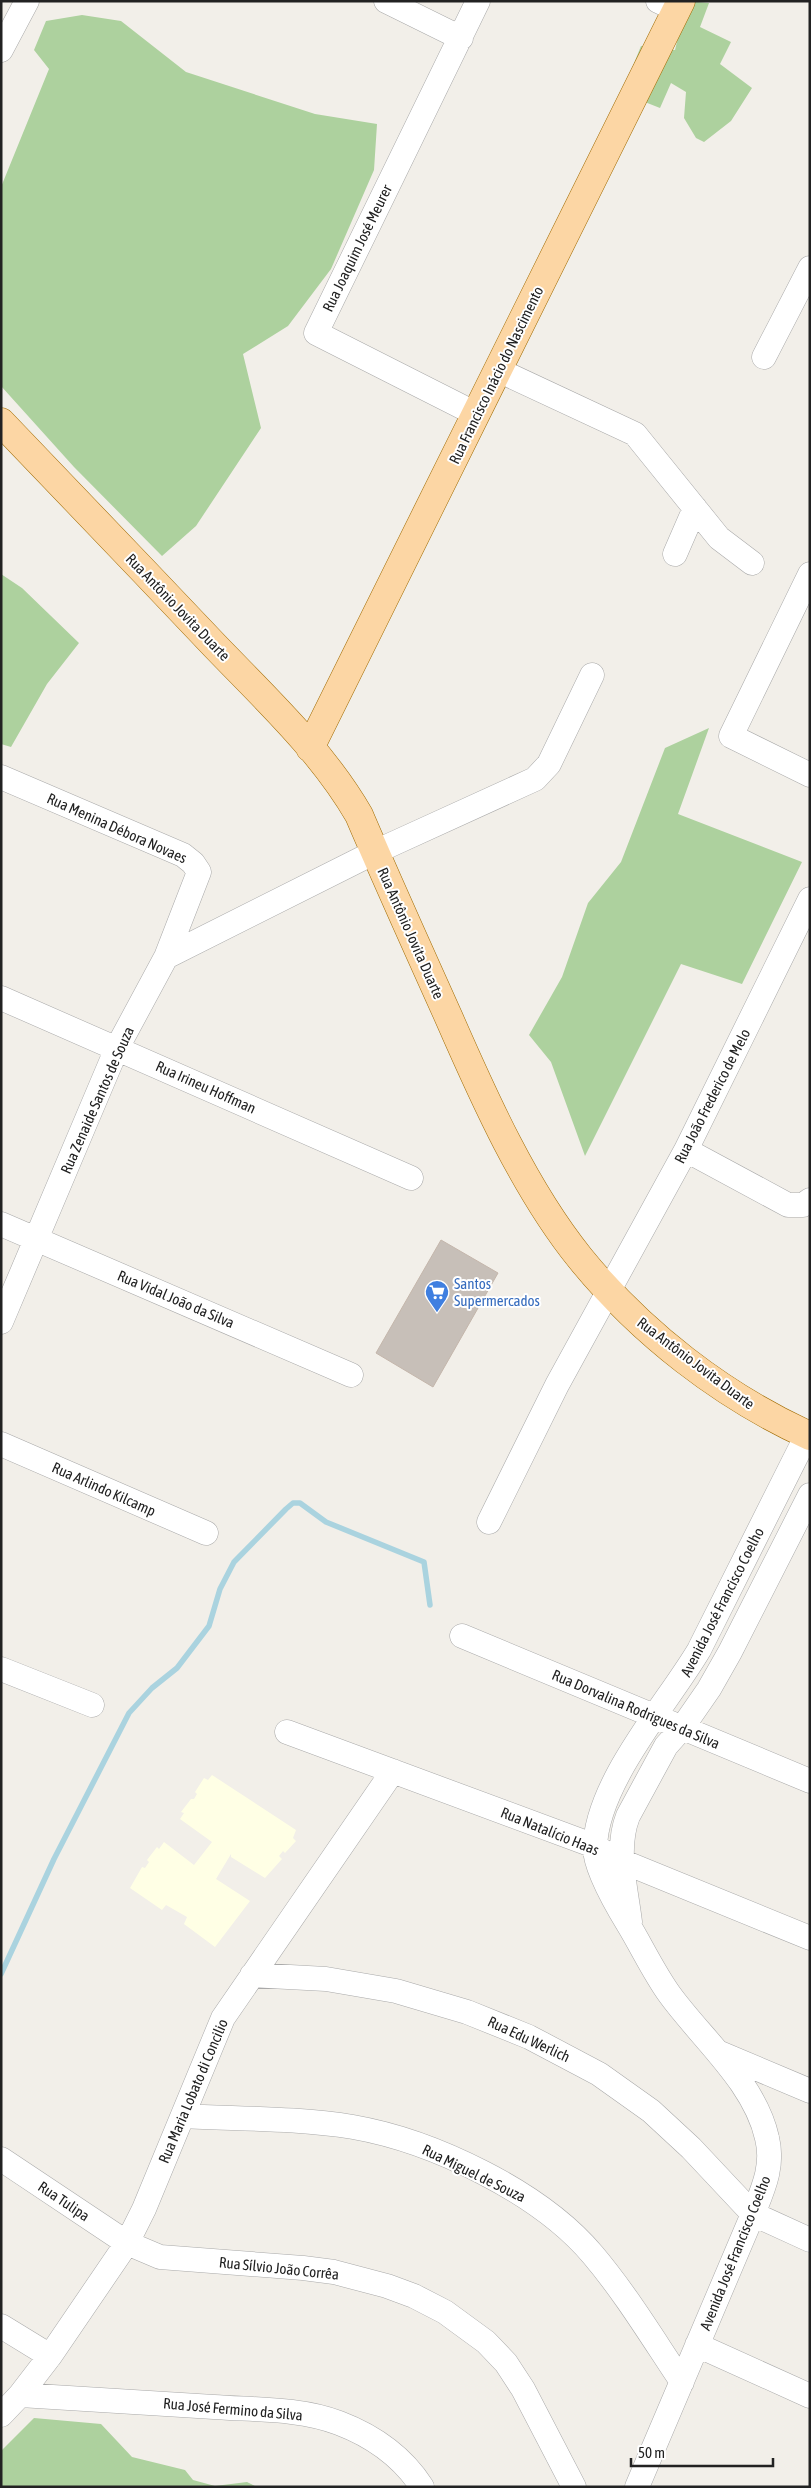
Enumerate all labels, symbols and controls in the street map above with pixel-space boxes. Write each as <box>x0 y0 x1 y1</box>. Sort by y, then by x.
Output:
street label: Rua Joaquim José Meurer <box>319 181 395 314</box>
street label: Rua Francisco Inácio do Nascimento <box>446 283 546 467</box>
street label: Rua Antônio Jovita Duarte <box>123 550 234 664</box>
street label: Rua Menina Débora Novaes <box>45 790 189 866</box>
street label: Rua Antônio Jovita Duarte <box>374 865 448 1001</box>
street label: Rua Zenaide Santos de Souza <box>57 1024 137 1176</box>
street label: Rua João Frederico de Melo <box>671 1026 753 1166</box>
street label: Rua Irineu Hoffman <box>153 1057 259 1117</box>
street label: Rua Vidal João da Silva <box>115 1267 237 1331</box>
place label: Santos Supermercados <box>454 1275 540 1309</box>
supermarket icon: Santos Supermercados <box>424 1279 450 1313</box>
street label: Rua Antônio Jovita Duarte <box>634 1313 758 1413</box>
street label: Rua Arlindo Kilcamp <box>50 1459 158 1519</box>
street label: Avenida José Francisco Coelho <box>677 1525 767 1679</box>
street label: Rua Dorvalina Rodrigues da Silva <box>550 1666 722 1752</box>
street label: Rua Natalício Haas <box>498 1804 602 1858</box>
street label: Rua Edu Werlich <box>485 2013 573 2065</box>
street label: Rua Maria Lobato di Concilio <box>155 2016 231 2166</box>
street label: Rua Miguel de Souza <box>420 2141 528 2205</box>
street label: Avenida José Francisco Coelho <box>696 2173 774 2333</box>
street label: Rua Tulipa <box>35 2178 93 2224</box>
street label: Rua Sílvio João Corrêa <box>218 2253 340 2283</box>
street label: Rua José Fermino da Silva <box>162 2394 304 2424</box>
scale bar <box>631 2436 774 2468</box>
text: 50 m <box>638 2444 665 2461</box>

